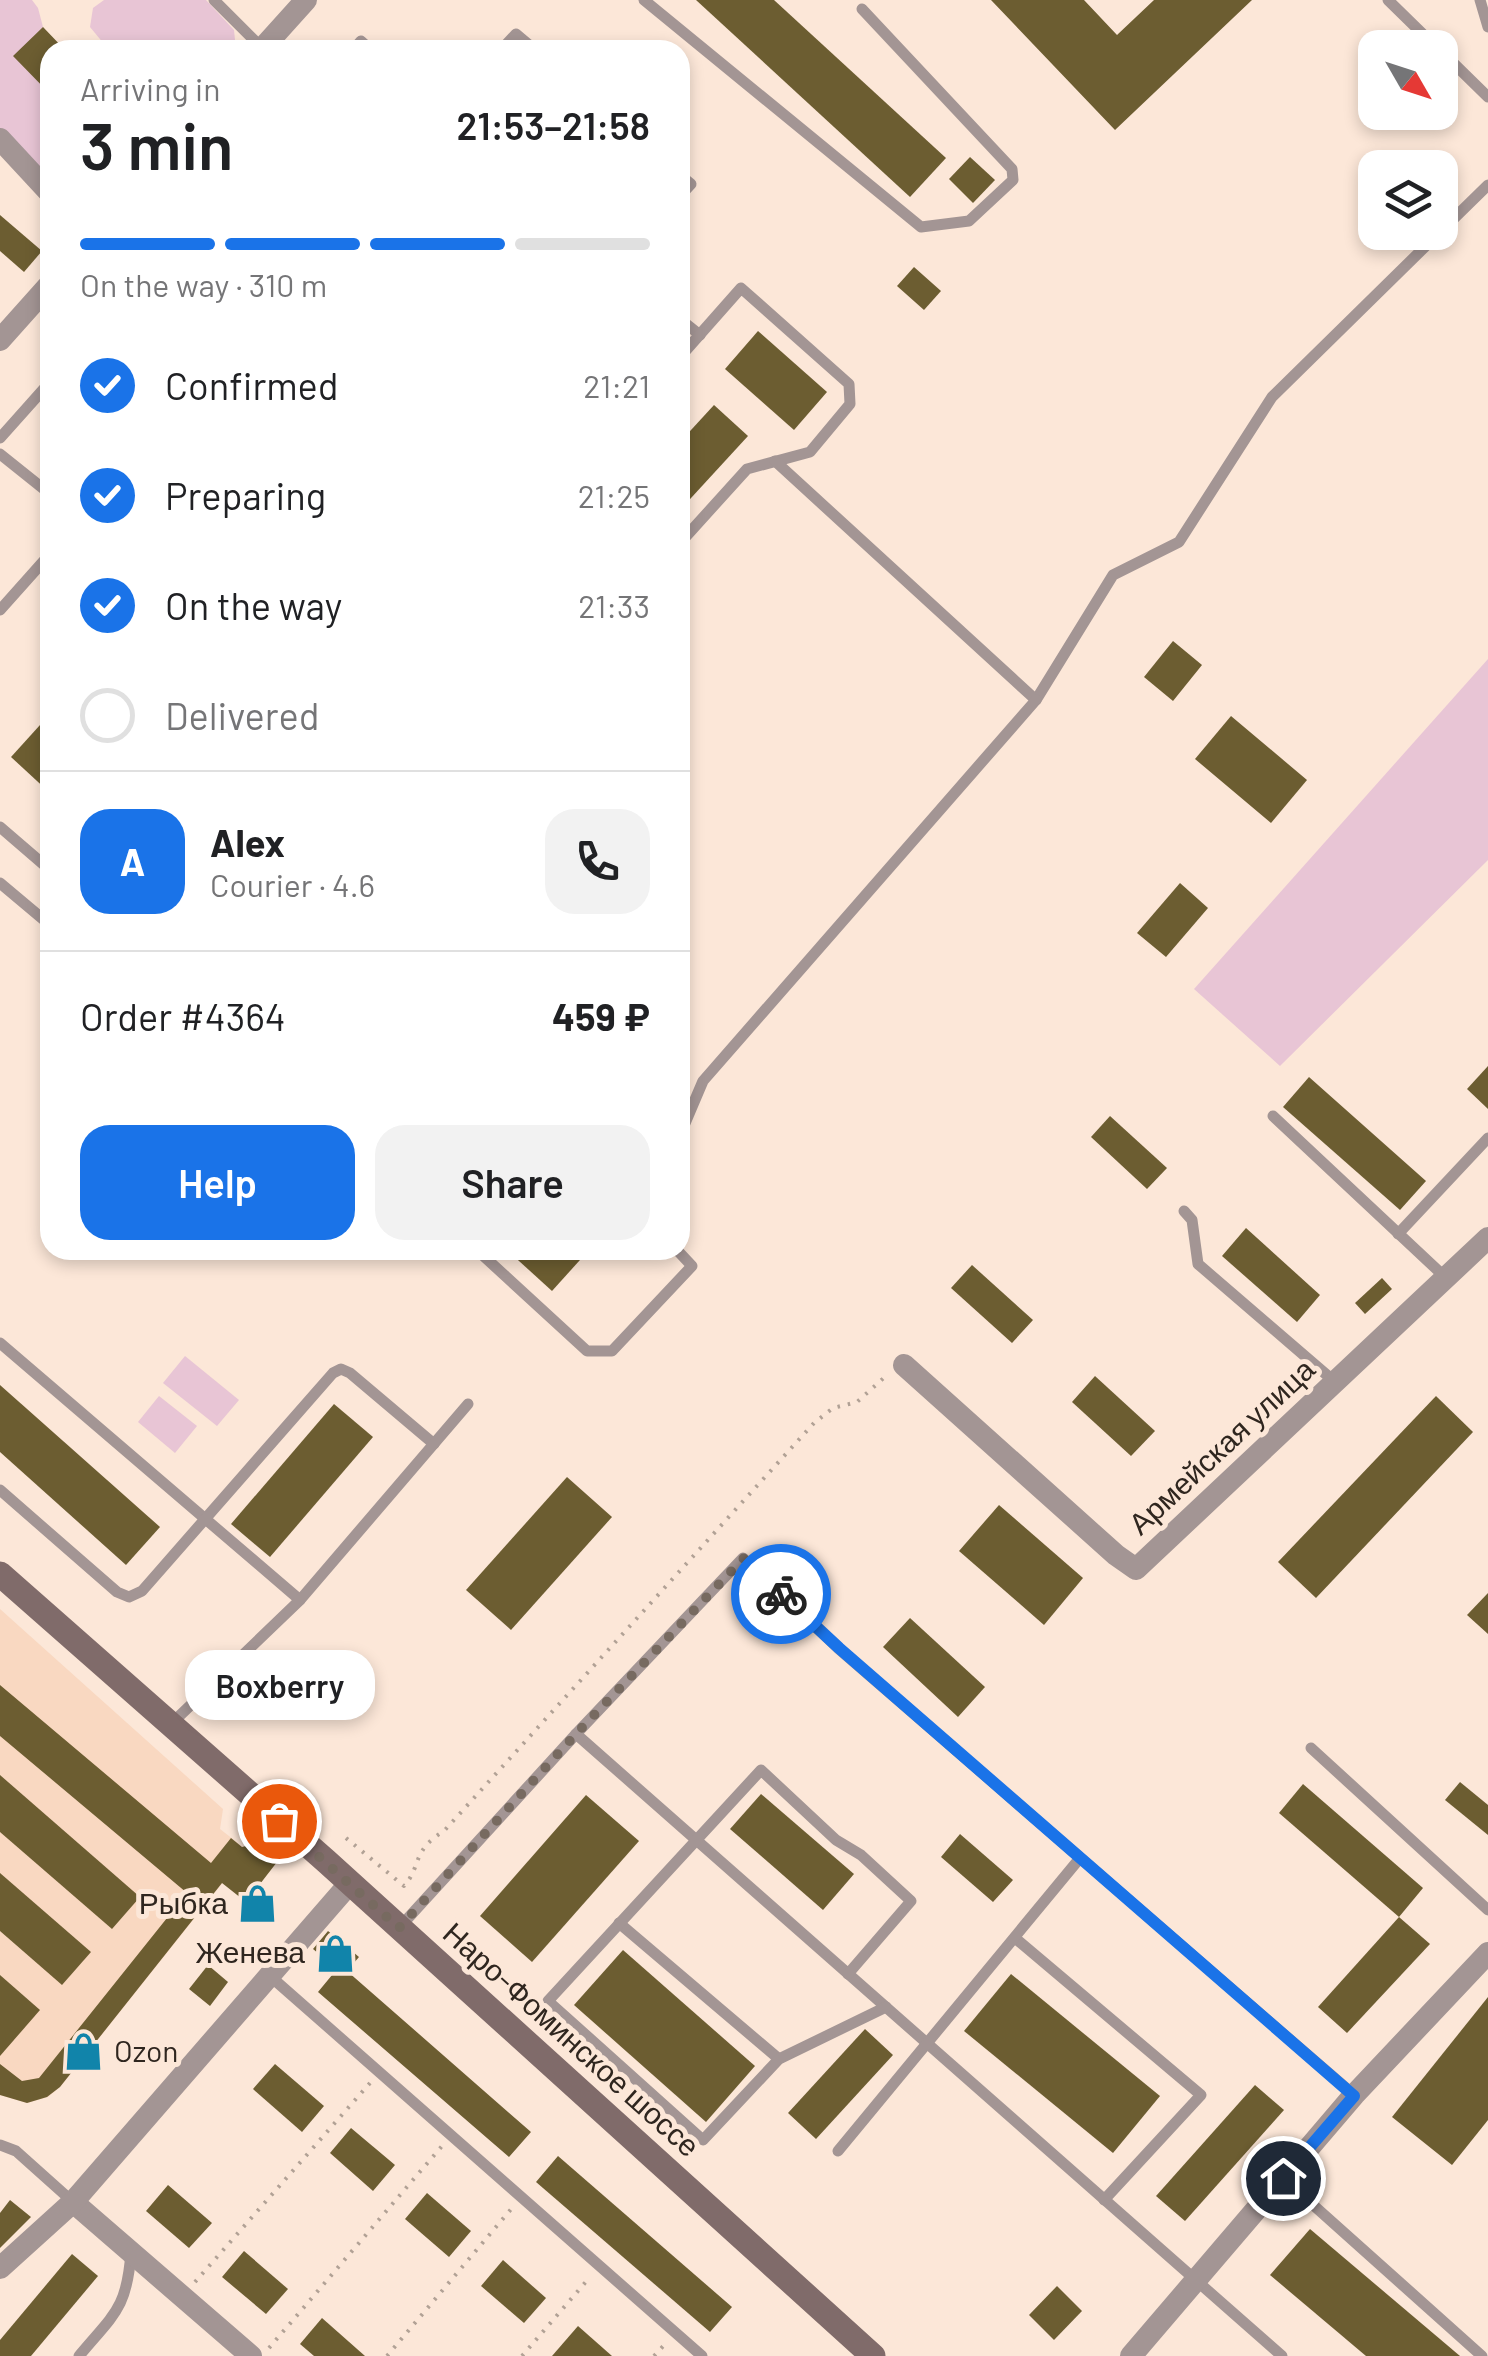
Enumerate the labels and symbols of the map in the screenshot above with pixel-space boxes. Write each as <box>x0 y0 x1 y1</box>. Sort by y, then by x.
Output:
north arrow <box>1358 30 1458 130</box>
street label: Армейская улица <box>1120 1350 1321 1541</box>
courier <box>731 1544 831 1644</box>
callout: Boxberry <box>184 1651 374 1721</box>
pin <box>237 1779 322 1864</box>
shop icon: Рыбка <box>237 1883 279 1925</box>
place label: Рыбка <box>139 1884 228 1920</box>
street label: Наро-Фоминское шоссе <box>437 1914 708 2163</box>
shop icon: Женева <box>314 1932 356 1974</box>
place label: Женева <box>195 1933 305 1969</box>
shop icon: Ozon <box>63 2031 105 2073</box>
place label: Ozon <box>114 2032 179 2068</box>
pin <box>1241 2136 1326 2221</box>

